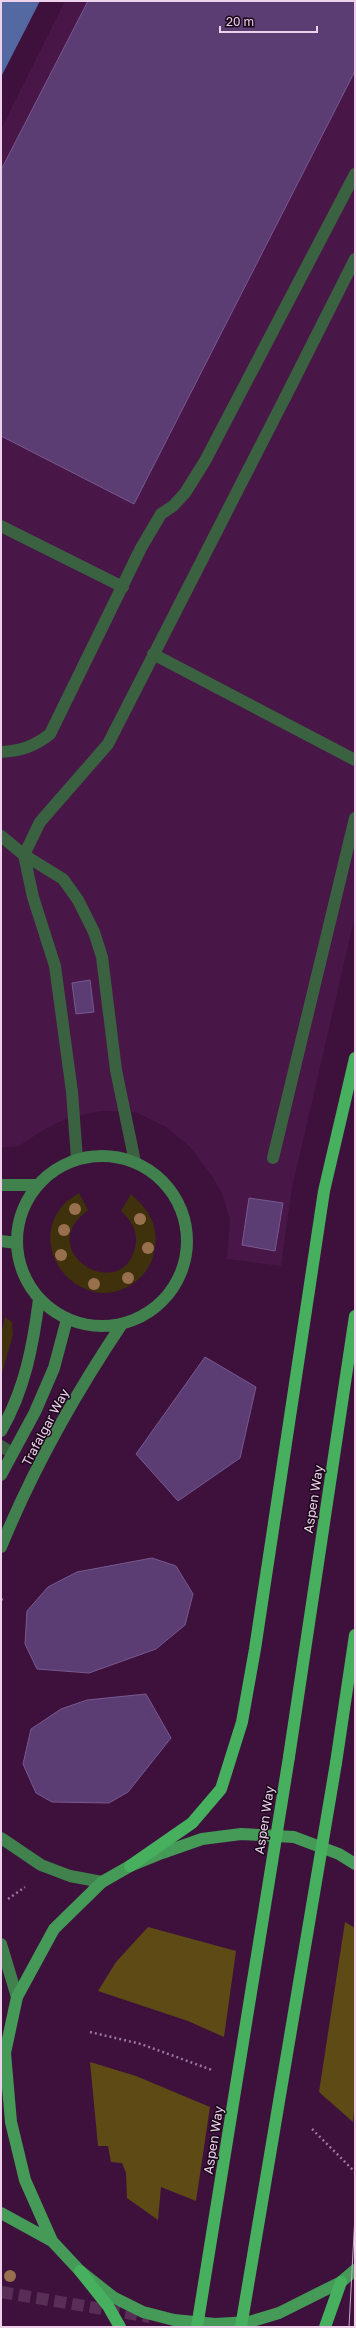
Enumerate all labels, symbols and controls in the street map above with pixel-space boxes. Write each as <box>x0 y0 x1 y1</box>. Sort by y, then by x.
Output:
scale bar <box>220 8 317 34</box>
text: 20 m <box>226 14 254 29</box>
street label: Trafalgar Way <box>18 1385 72 1468</box>
street label: Aspen Way <box>300 1463 326 1534</box>
street label: Aspen Way <box>251 1784 277 1855</box>
street label: Aspen Way <box>200 2104 226 2175</box>

